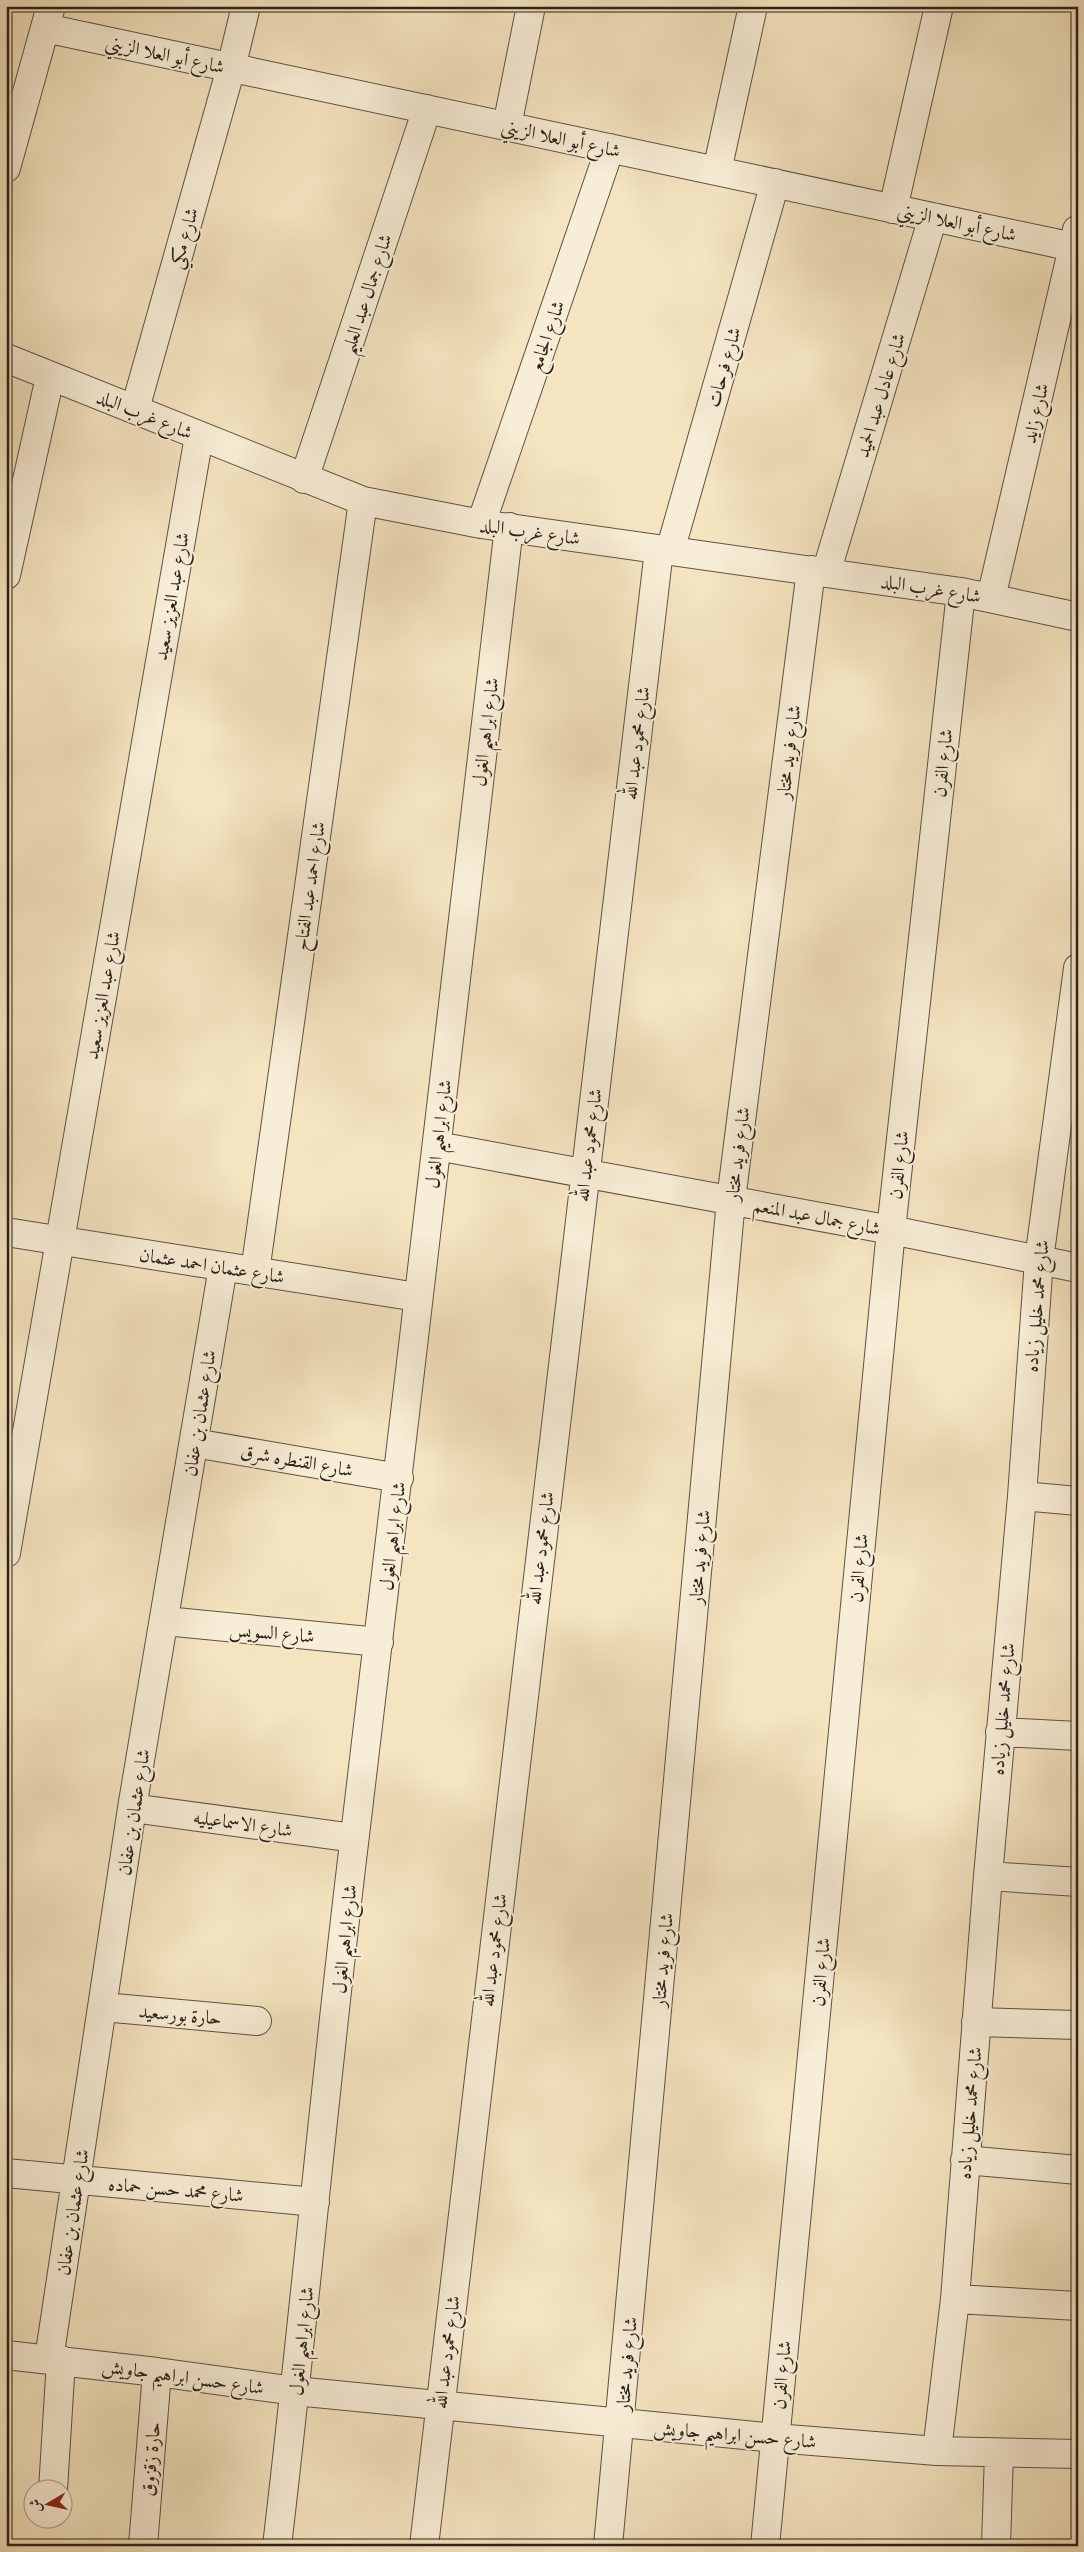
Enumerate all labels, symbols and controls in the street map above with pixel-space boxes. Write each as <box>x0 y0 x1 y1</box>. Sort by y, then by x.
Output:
street label: شارع أبو العلا الزيني <box>102 30 227 84</box>
street label: شارع أبو العلا الزيني <box>498 114 623 168</box>
street label: شارع أبو العلا الزيني <box>894 198 1019 252</box>
street label: شارع مكي <box>163 205 209 273</box>
street label: شارع جمال عبد العليم <box>335 231 404 360</box>
street label: شارع الجامع <box>523 297 575 377</box>
street label: شارع فرحات <box>700 324 750 411</box>
street label: شارع عادل عبد الحميد <box>850 330 914 461</box>
street label: شارع زايد <box>1016 381 1057 446</box>
street label: شارع غرب البلد <box>92 384 196 448</box>
street label: شارع غرب البلد <box>478 512 582 554</box>
street label: شارع عبد العزيز سعيد <box>148 530 198 663</box>
street label: شارع غرب البلد <box>879 568 983 612</box>
street label: شارع ابراهيم الغول <box>466 676 512 789</box>
street label: شارع محمود عبد الله <box>615 685 659 802</box>
street label: شارع فريد مختار <box>770 704 810 803</box>
street label: شارع الفرن <box>926 728 962 799</box>
street label: شارع احمد عبد الفتاح <box>288 820 336 953</box>
street label: شارع عبد العزيز سعيد <box>79 929 129 1062</box>
street label: شارع ابراهيم الغول <box>419 1078 465 1191</box>
street label: شارع محمود عبد الله <box>567 1087 611 1204</box>
street label: شارع فريد مختار <box>719 1106 759 1205</box>
street label: شارع الفرن <box>882 1130 918 1201</box>
street label: شارع جمال عبد المنعم <box>750 1192 883 1247</box>
street label: شارع محمد خليل زياده <box>1018 1239 1058 1374</box>
street label: شارع عثمان احمد عثمان <box>137 1242 286 1292</box>
street label: شارع عثمان بن عفان <box>177 1348 225 1479</box>
street label: شارع القنطره شرق <box>238 1438 355 1486</box>
street label: شارع ابراهيم الغول <box>373 1480 419 1593</box>
street label: شارع محمود عبد الله <box>519 1490 563 1607</box>
street label: شارع فريد مختار <box>683 1509 719 1608</box>
street label: شارع الفرن <box>843 1533 877 1604</box>
street label: شارع السويس <box>228 1616 316 1652</box>
street label: شارع محمد خليل زياده <box>984 1642 1024 1777</box>
street label: شارع عثمان بن عفان <box>111 1747 159 1878</box>
street label: شارع الاسماعيليه <box>191 1804 294 1846</box>
street label: شارع ابراهيم الغول <box>326 1883 370 1996</box>
street label: شارع محمود عبد الله <box>472 1892 516 2009</box>
street label: شارع فريد مختار <box>646 1912 682 2011</box>
street label: شارع الفرن <box>805 1937 839 2008</box>
street label: حارة بورسعيد <box>137 1998 223 2031</box>
street label: شارع محمد خليل زياده <box>951 2046 991 2181</box>
street label: شارع عثمان بن عفان <box>50 2147 98 2278</box>
street label: شارع محمد حسن حماده <box>107 2171 245 2211</box>
street label: شارع ابراهيم الغول <box>283 2285 327 2398</box>
street label: شارع محمود عبد الله <box>425 2294 469 2411</box>
street label: شارع فريد مختار <box>610 2316 646 2415</box>
street label: شارع الفرن <box>766 2340 800 2411</box>
street label: شارع حسن ابراهيم جاويش <box>99 2353 266 2407</box>
street label: شارع حسن ابراهيم جاويش <box>652 2415 817 2461</box>
street label: حارة زقزوق <box>135 2421 166 2497</box>
north arrow <box>22 2480 72 2530</box>
text: ش <box>25 2498 45 2514</box>

